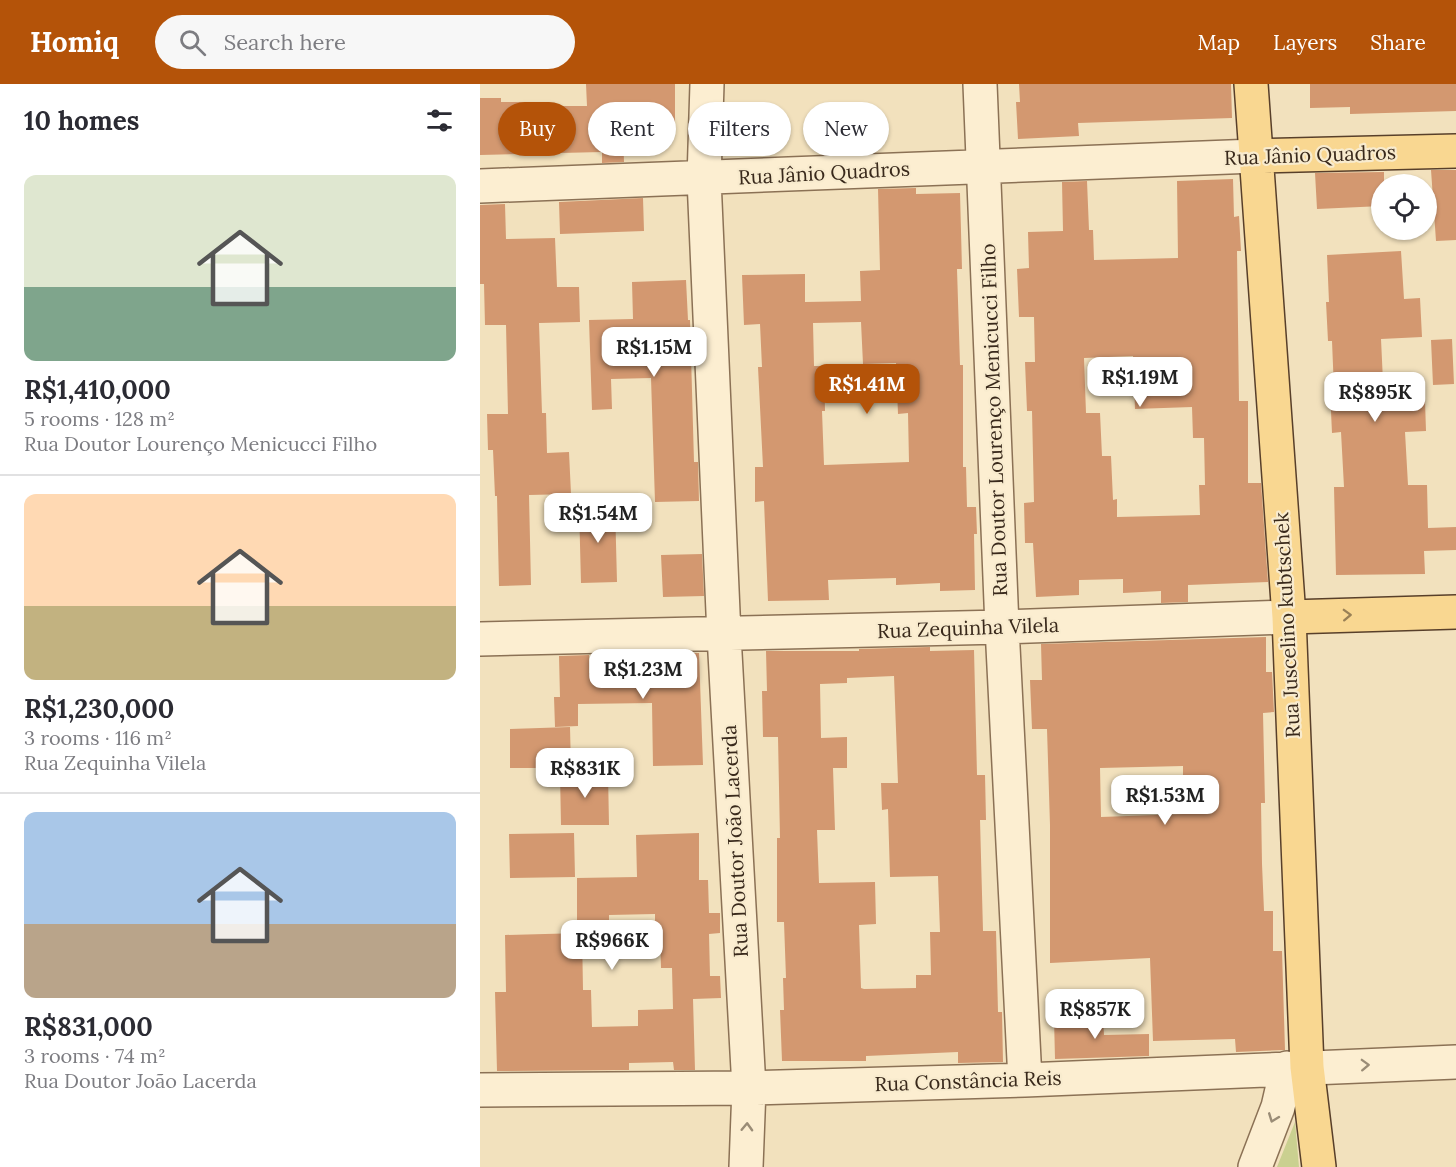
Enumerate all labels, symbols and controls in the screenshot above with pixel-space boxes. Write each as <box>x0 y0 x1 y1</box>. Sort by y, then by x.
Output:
search box <box>155 15 575 69</box>
text: Homiq <box>30 24 119 60</box>
icon: search <box>176 26 209 59</box>
text: Search here <box>224 28 346 56</box>
text: Map <box>1197 29 1240 56</box>
text: Layers <box>1273 29 1337 56</box>
text: Share <box>1370 29 1426 56</box>
chip: Buy <box>498 102 576 156</box>
chip: Rent <box>588 102 676 156</box>
chip: Filters <box>688 102 791 156</box>
chip: New <box>803 102 889 156</box>
text: 10 homes <box>24 104 139 137</box>
icon: filters <box>423 104 456 137</box>
street label: Rua Jânio Quadros <box>1224 139 1396 170</box>
street label: Rua Jânio Quadros <box>737 156 910 189</box>
map controls <box>1371 174 1437 240</box>
button: locate <box>1371 174 1437 240</box>
icon: home <box>186 214 294 322</box>
street label: Rua Doutor Lourenço Menicucci Filho <box>975 243 1012 597</box>
pin: R$1.15M <box>599 327 709 378</box>
text: R$1.15M <box>616 334 692 359</box>
pin: R$1.19M <box>1085 357 1195 408</box>
pin: R$1.41M <box>812 364 922 415</box>
text: R$1.19M <box>1101 364 1179 389</box>
text: R$1.41M <box>829 371 905 396</box>
pin: R$895K <box>1326 372 1424 423</box>
text: R$1,410,000 <box>24 373 171 406</box>
text: R$895K <box>1338 379 1412 404</box>
text: 5 rooms · 128 m² <box>24 406 175 431</box>
text: Rua Doutor Lourenço Menicucci Filho <box>24 431 377 456</box>
pin: R$1.54M <box>543 493 653 544</box>
text: R$1.54M <box>558 500 638 525</box>
street label: Rua Juscelino kubtschek <box>1268 511 1305 738</box>
icon: home <box>186 533 294 641</box>
one-way arrow <box>1343 609 1352 621</box>
street label: Rua Zequinha Vilela <box>876 612 1059 643</box>
pin: R$1.23M <box>588 649 698 700</box>
text: R$1.23M <box>603 656 683 681</box>
text: R$1,230,000 <box>24 692 174 725</box>
street label: Rua Doutor João Lacerda <box>716 724 753 958</box>
text: 3 rooms · 116 m² <box>24 725 172 750</box>
pin: R$831K <box>536 748 634 799</box>
text: Rua Zequinha Vilela <box>24 750 206 775</box>
text: R$831K <box>550 755 620 780</box>
pin: R$1.53M <box>1110 775 1220 826</box>
text: R$1.53M <box>1125 782 1205 807</box>
icon: home <box>186 851 294 959</box>
pin: R$966K <box>563 920 661 971</box>
text: R$966K <box>575 927 649 952</box>
pin: R$857K <box>1046 989 1144 1040</box>
text: R$857K <box>1059 996 1131 1021</box>
text: R$831,000 <box>24 1010 153 1043</box>
text: 3 rooms · 74 m² <box>24 1043 166 1068</box>
one-way arrow <box>1361 1059 1370 1071</box>
street label: Rua Constância Reis <box>874 1065 1062 1096</box>
text: Rua Doutor João Lacerda <box>24 1068 257 1093</box>
one-way arrow <box>1268 1112 1280 1123</box>
one-way arrow <box>741 1123 754 1132</box>

